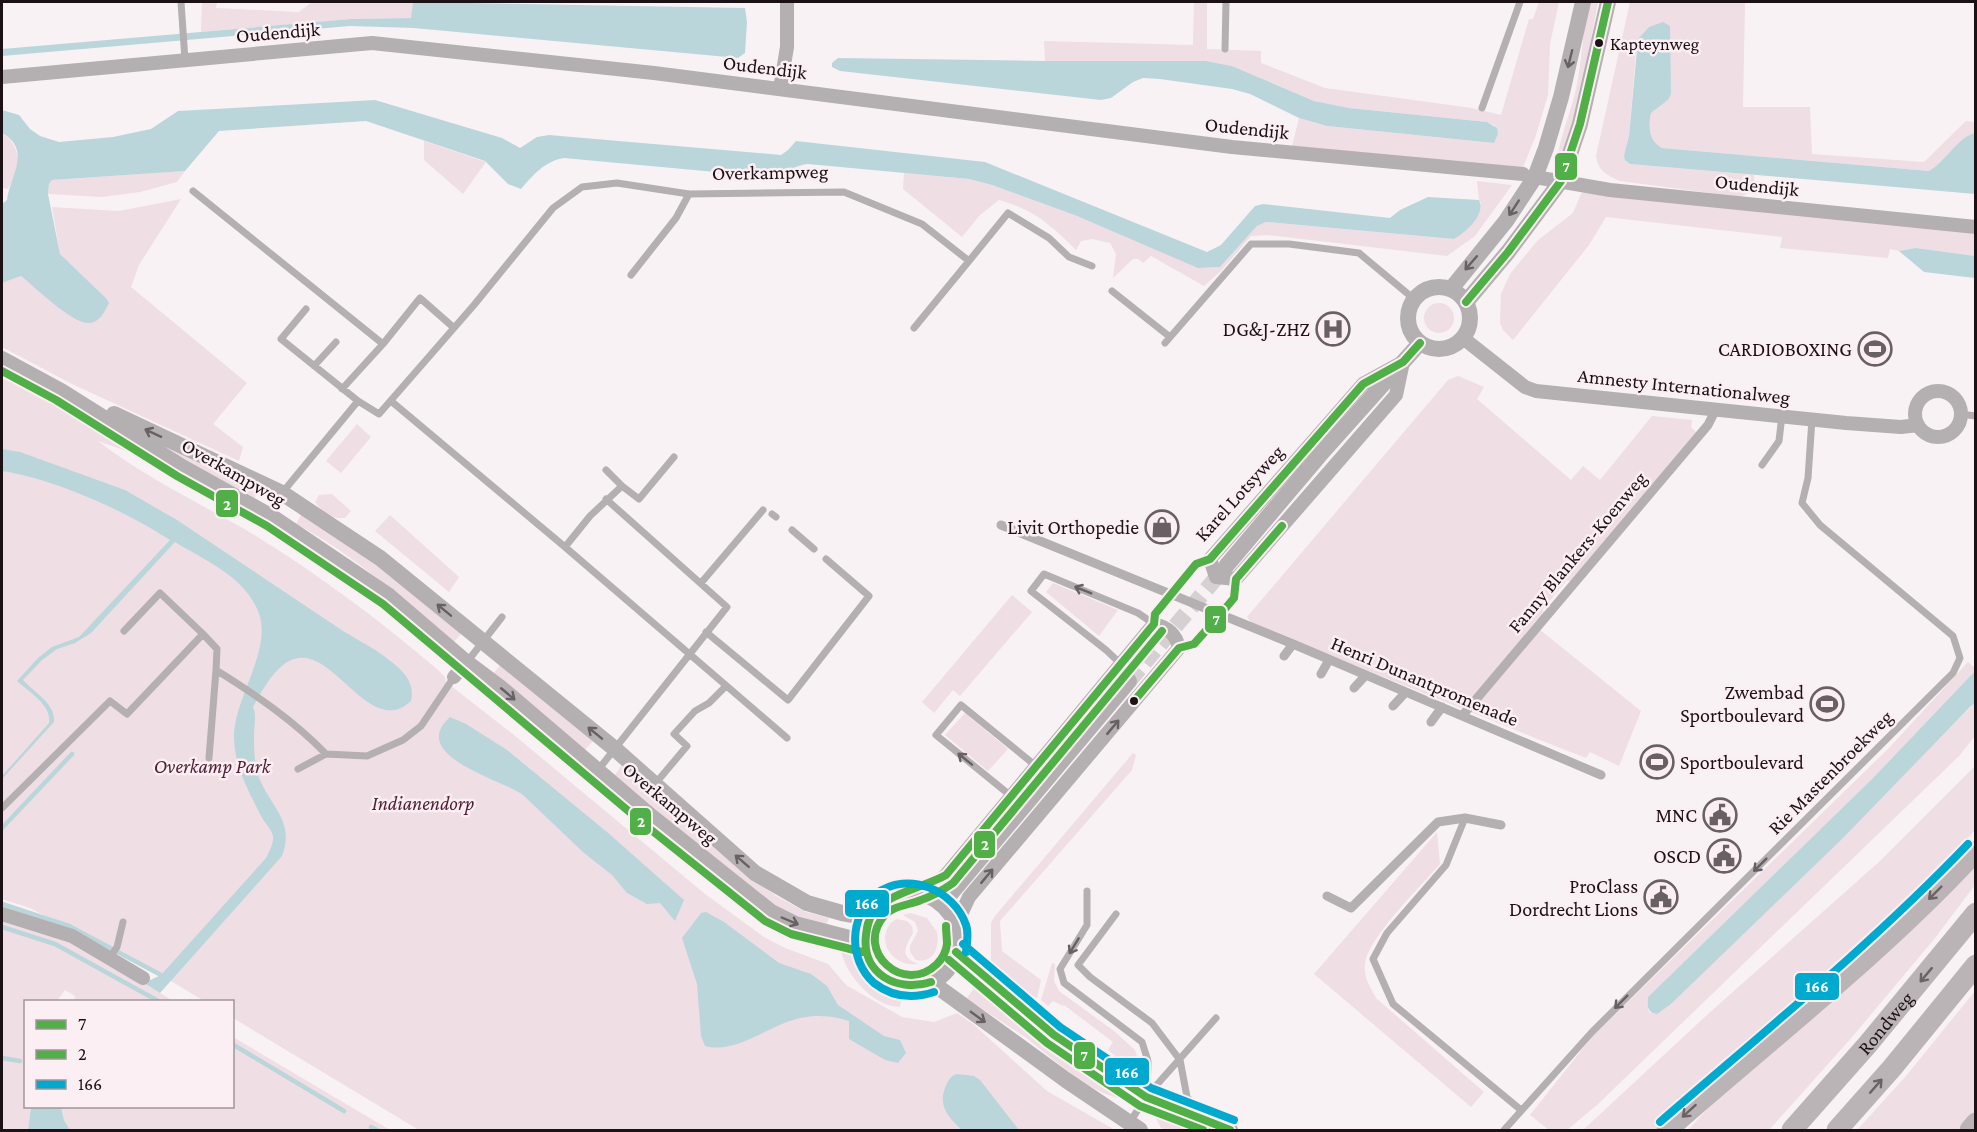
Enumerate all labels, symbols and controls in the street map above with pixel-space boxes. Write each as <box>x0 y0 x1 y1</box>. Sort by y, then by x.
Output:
street label: Oudendijk <box>235 17 321 48</box>
place label: Kapteynweg <box>1610 34 1700 54</box>
marker: Kapteynweg <box>1593 37 1605 49</box>
one-way arrow <box>1564 49 1576 68</box>
street label: Oudendijk <box>722 51 809 84</box>
street label: Oudendijk <box>1204 113 1291 144</box>
line badge: 7 <box>1554 152 1578 181</box>
text: 7 <box>1562 158 1570 175</box>
street label: Overkampweg <box>712 160 829 185</box>
street label: Oudendijk <box>1714 170 1801 201</box>
one-way arrow <box>1508 200 1520 216</box>
one-way arrow <box>1464 256 1478 271</box>
hospital icon: DG&J-ZHZ <box>1315 311 1351 347</box>
place label: DG&J-ZHZ <box>1223 318 1310 341</box>
sports icon: CARDIOBOXING <box>1857 331 1893 367</box>
place label: CARDIOBOXING <box>1718 338 1852 360</box>
street label: Amnesty Internationalweg <box>1577 364 1792 409</box>
one-way arrow <box>145 426 163 438</box>
street label: Overkampweg <box>178 433 290 512</box>
street label: Karel Lotsyweg <box>1190 440 1289 546</box>
street label: Fanny Blankers-Koenweg <box>1503 467 1652 638</box>
line badge: 2 <box>215 489 239 518</box>
text: 2 <box>223 496 231 513</box>
shop icon: Livit Orthopedie <box>1144 509 1180 545</box>
place label: Livit Orthopedie <box>1007 516 1139 539</box>
one-way arrow <box>1075 584 1093 595</box>
one-way arrow <box>436 603 452 616</box>
line badge: 7 <box>1204 605 1227 634</box>
text: 7 <box>1212 611 1220 628</box>
street label: Henri Dunantpromenade <box>1328 632 1522 731</box>
place label: Zwembad Sportboulevard <box>1680 681 1804 727</box>
sports icon: Zwembad Sportboulevard <box>1809 686 1845 722</box>
one-way arrow <box>500 687 515 701</box>
unlabelled marker <box>1128 695 1140 707</box>
street label: Rie Mastenbroekweg <box>1763 705 1898 839</box>
one-way arrow <box>1106 720 1120 735</box>
one-way arrow <box>587 726 603 739</box>
sports icon: Sportboulevard <box>1639 744 1675 780</box>
place label: Sportboulevard <box>1680 751 1804 774</box>
one-way arrow <box>958 753 974 766</box>
park label: Overkamp Park <box>154 755 272 778</box>
street label: Overkampweg <box>618 757 722 850</box>
park label: Indianendorp <box>372 792 474 815</box>
public building icon: MNC <box>1702 797 1738 833</box>
place label: MNC <box>1655 804 1697 826</box>
line badge: 2 <box>629 807 652 836</box>
text: 2 <box>637 813 645 830</box>
line badge: 2 <box>973 830 996 859</box>
text: 2 <box>981 836 989 853</box>
public building icon: OSCD <box>1706 838 1742 874</box>
place label: OSCD <box>1653 845 1701 867</box>
one-way arrow <box>735 854 750 868</box>
one-way arrow <box>1752 858 1767 872</box>
one-way arrow <box>980 869 994 884</box>
place label: ProClass Dordrecht Lions <box>1509 875 1638 920</box>
public building icon: ProClass Dordrecht Lions <box>1643 879 1679 915</box>
one-way arrow <box>1928 886 1943 901</box>
line badge: 166 <box>844 889 890 918</box>
text: 166 <box>855 895 879 912</box>
one-way arrow <box>781 916 799 927</box>
one-way arrow <box>1068 937 1080 954</box>
one-way arrow <box>1919 967 1932 983</box>
line badge: 166 <box>1794 972 1840 1001</box>
text: 166 <box>1805 978 1829 995</box>
street label: Rondweg <box>1853 987 1919 1059</box>
one-way arrow <box>1614 995 1629 1010</box>
legend <box>24 1000 234 1108</box>
one-way arrow <box>969 1011 986 1023</box>
text: 7 <box>78 1014 86 1034</box>
line badge: 7 <box>1073 1041 1096 1070</box>
text: 2 <box>78 1044 87 1064</box>
text: 7 <box>1080 1047 1088 1064</box>
line badge: 166 <box>1104 1057 1150 1086</box>
text: 166 <box>1115 1064 1139 1081</box>
text: 166 <box>78 1074 102 1094</box>
one-way arrow <box>1869 1079 1883 1094</box>
one-way arrow <box>1682 1104 1697 1118</box>

